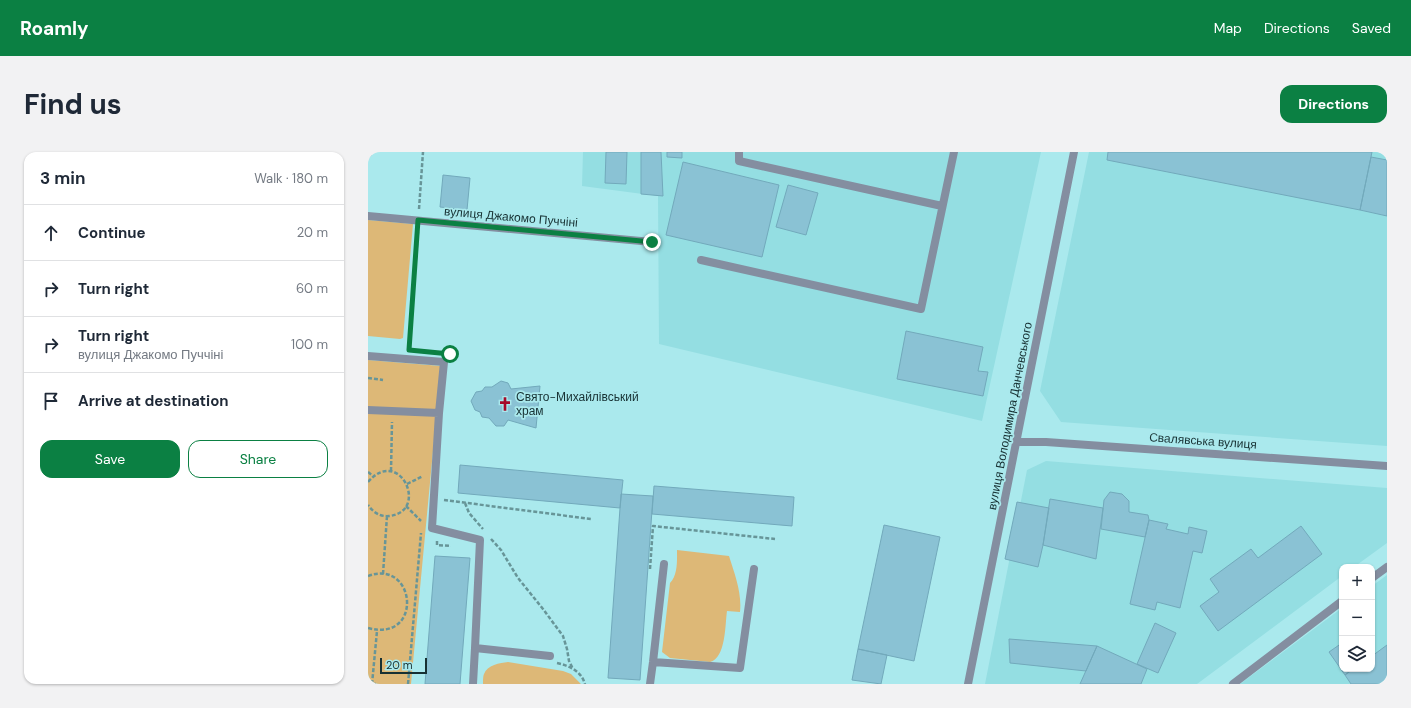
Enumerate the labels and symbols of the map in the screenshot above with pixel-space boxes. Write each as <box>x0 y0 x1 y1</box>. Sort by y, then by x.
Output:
street label: вулиця Джакомо Пуччіні <box>443 203 579 231</box>
route end <box>643 233 661 251</box>
street label: вулиця Володимира Данчевського <box>984 320 1036 511</box>
route start <box>441 345 459 363</box>
place label: Свято-Михайлівський храм <box>516 389 639 419</box>
church icon: Свято-Михайлівський храм <box>497 396 513 412</box>
street label: Свалявська вулиця <box>1149 429 1257 453</box>
scale bar <box>380 656 427 675</box>

